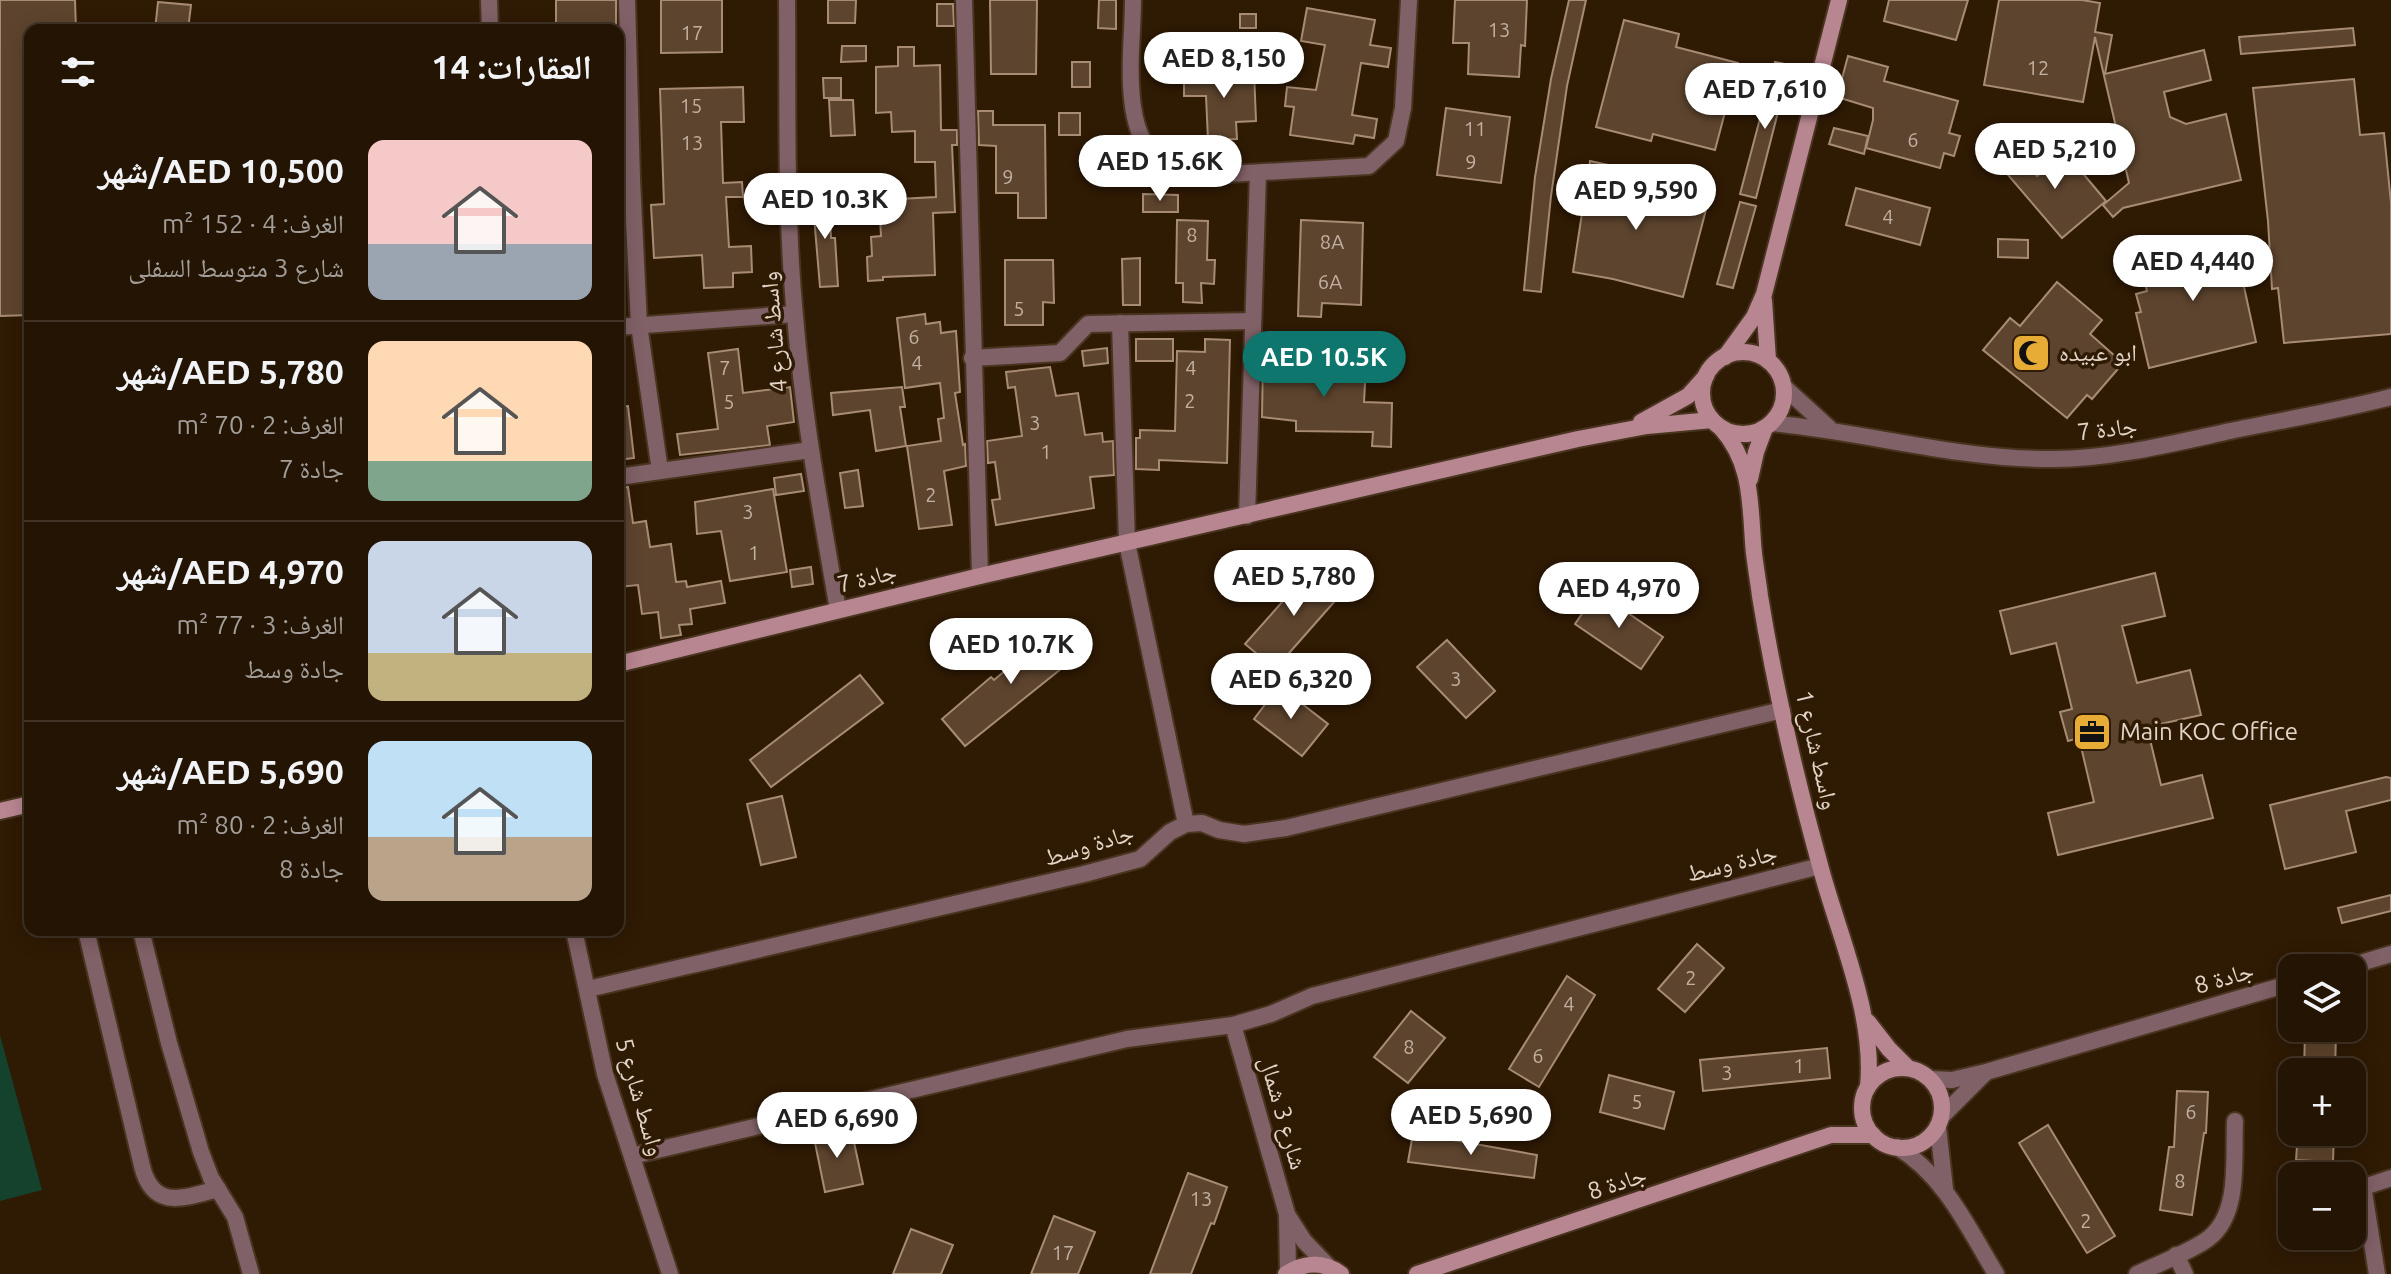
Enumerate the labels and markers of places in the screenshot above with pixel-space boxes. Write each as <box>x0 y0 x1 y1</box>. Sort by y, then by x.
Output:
pin: AED 8,150 <box>1132 32 1316 100</box>
pin: AED 7,610 <box>1673 63 1857 131</box>
pin: AED 5,210 <box>1963 123 2147 191</box>
pin: AED 15.6K <box>1068 135 1252 203</box>
pin: AED 9,590 <box>1544 164 1728 232</box>
pin: AED 10.3K <box>733 173 917 241</box>
pin: AED 4,440 <box>2101 235 2285 303</box>
pin: AED 10.5K <box>1232 331 1416 399</box>
mosque icon: ابو عبيده <box>2010 332 2052 374</box>
place label: ابو عبيده <box>2059 339 2137 367</box>
pin: AED 5,780 <box>1202 550 1386 618</box>
pin: AED 4,970 <box>1527 562 1711 630</box>
pin: AED 10.7K <box>919 618 1103 686</box>
pin: AED 6,320 <box>1199 653 1383 721</box>
office icon: Main KOC Office <box>2071 711 2113 753</box>
place label: Main KOC Office <box>2120 718 2298 745</box>
pin: AED 5,690 <box>1379 1089 1563 1157</box>
pin: AED 6,690 <box>745 1092 929 1160</box>

